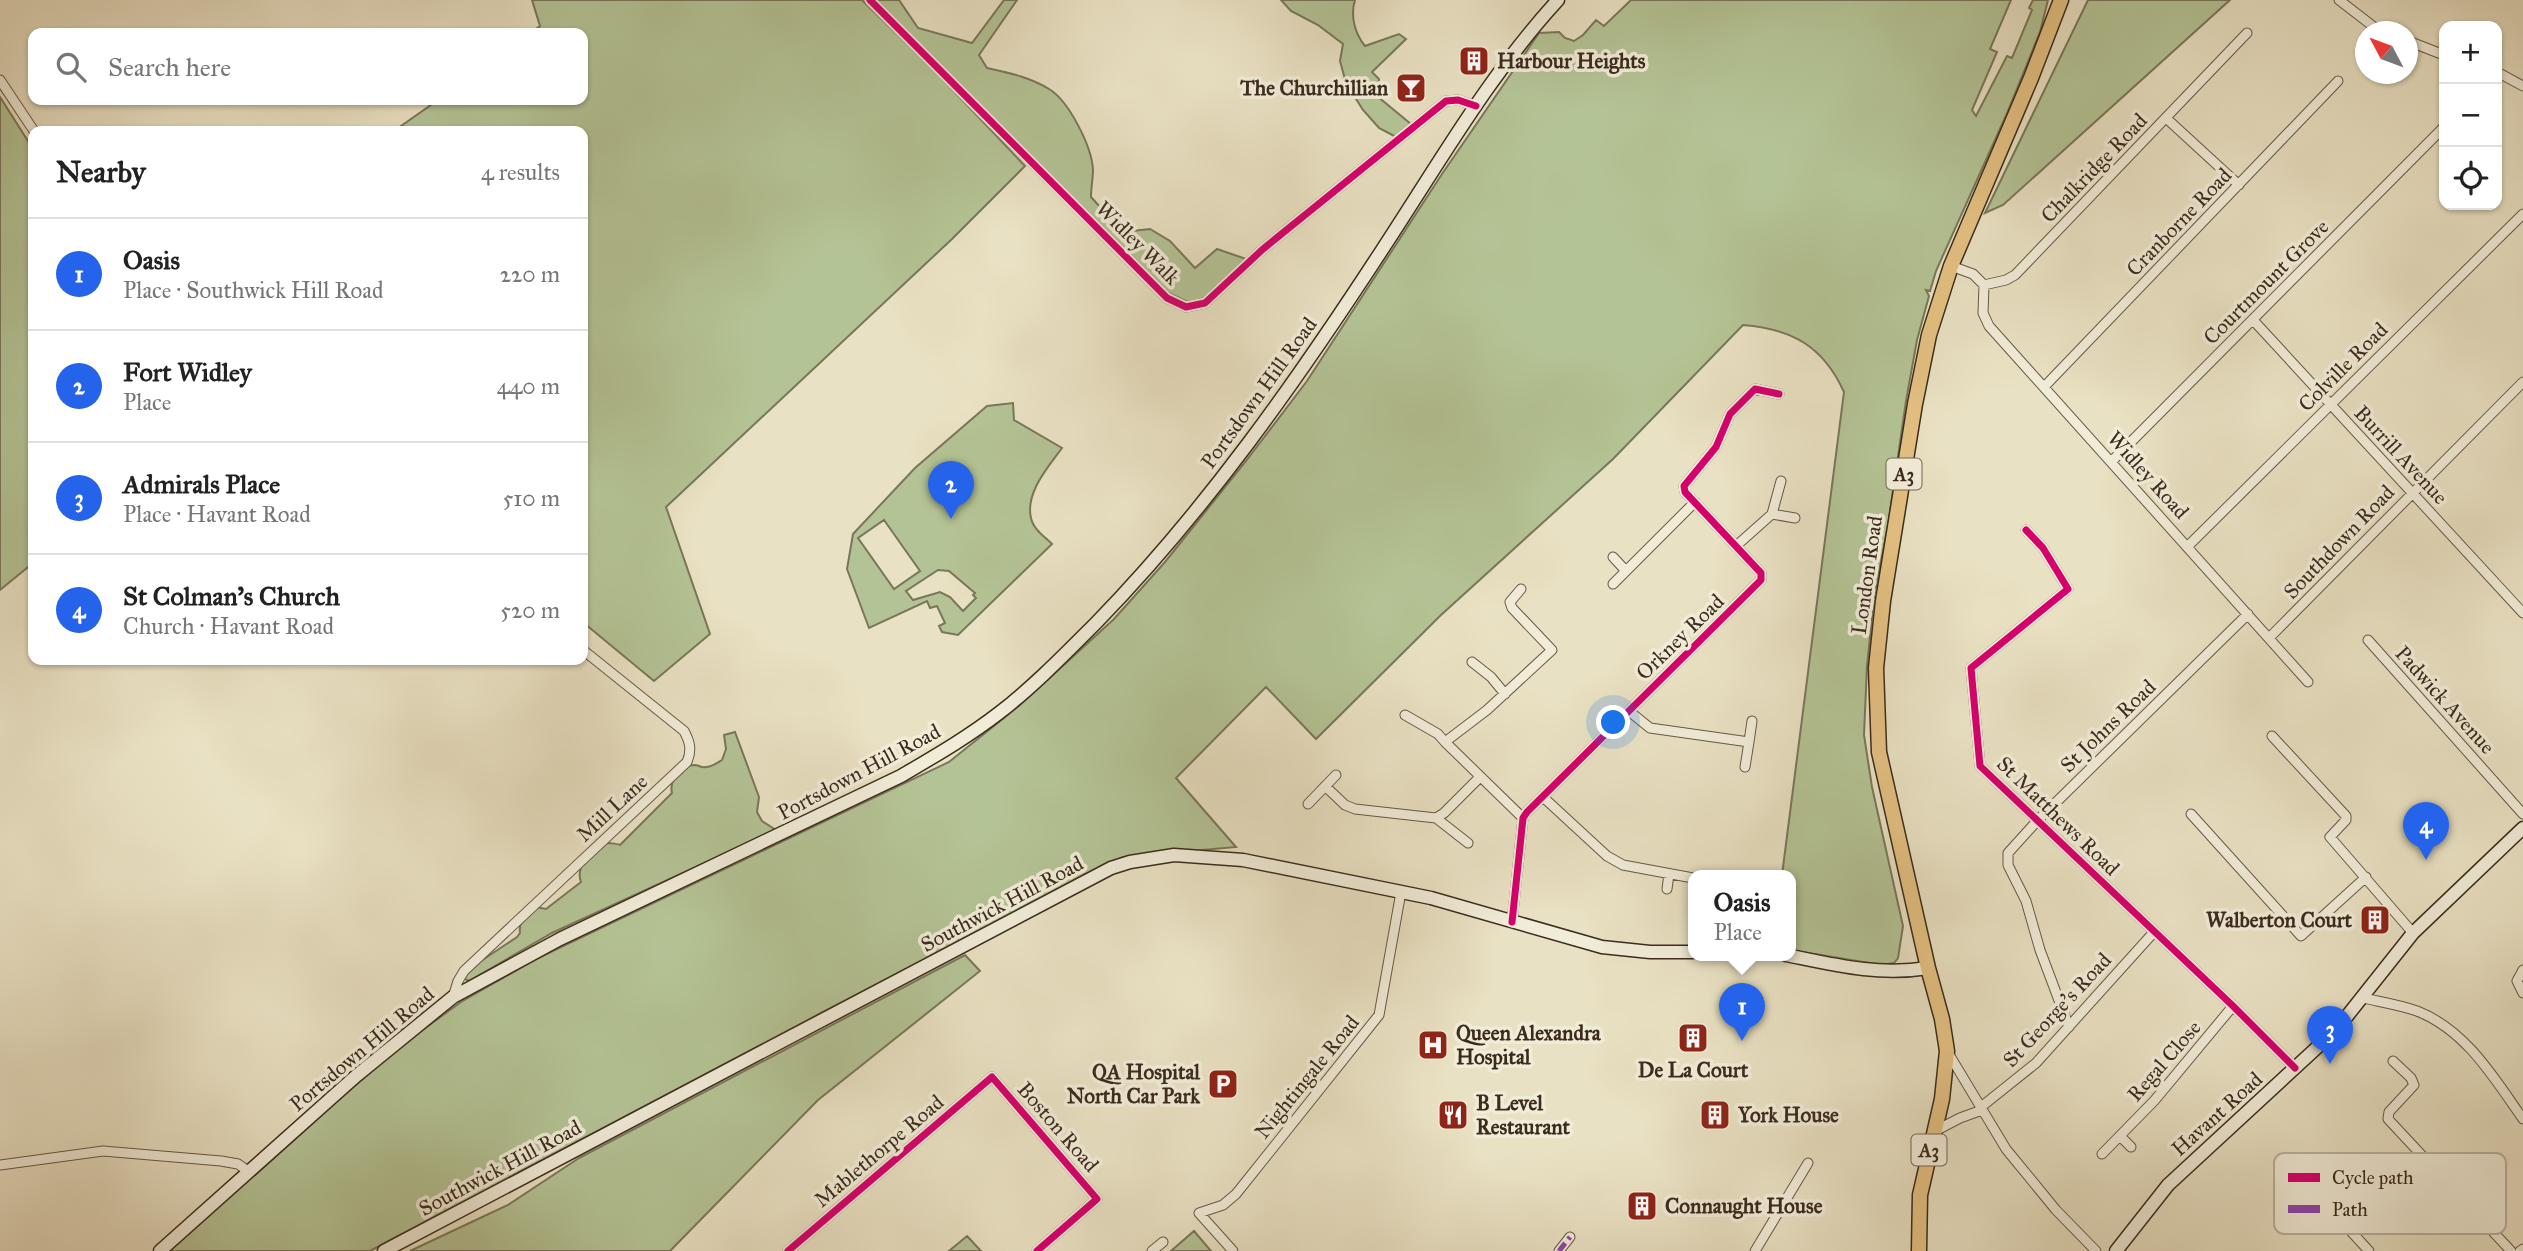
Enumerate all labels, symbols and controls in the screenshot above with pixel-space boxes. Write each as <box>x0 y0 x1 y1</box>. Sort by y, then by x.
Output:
north arrow <box>2355 21 2418 84</box>
map controls <box>2439 21 2502 210</box>
button: + <box>2439 21 2502 84</box>
search box <box>28 28 588 105</box>
building icon: Harbour Heights <box>1457 44 1491 78</box>
icon: search <box>52 48 90 86</box>
place label: Harbour Heights <box>1497 48 1646 74</box>
text: Search here <box>108 51 231 83</box>
bar icon: The Churchillian <box>1394 71 1428 105</box>
place label: The Churchillian <box>1239 75 1389 101</box>
button: − <box>2439 84 2502 147</box>
street label: Chalkridge Road <box>2035 107 2153 228</box>
button: locate <box>2439 147 2502 210</box>
text: Nearby <box>56 154 146 190</box>
text: 4 results <box>481 158 560 186</box>
street label: Cranborne Road <box>2121 162 2237 282</box>
street label: Widley Walk <box>1091 196 1186 291</box>
street label: Courtmount Grove <box>2198 214 2334 350</box>
text: Oasis <box>123 244 180 276</box>
text: 1 <box>74 260 84 288</box>
text: 220 m <box>500 260 560 288</box>
text: Place · Southwick Hill Road <box>123 276 384 304</box>
street label: Portsdown Hill Road <box>1195 312 1323 474</box>
street label: Colville Road <box>2293 317 2393 417</box>
text: Fort Widley <box>123 356 252 388</box>
text: 2 <box>73 372 85 400</box>
text: 440 m <box>497 372 560 400</box>
text: Place <box>123 388 171 416</box>
street label: Burrill Avenue <box>2349 400 2453 510</box>
street label: Widley Road <box>2102 426 2195 525</box>
road number: A3 <box>1886 458 1922 489</box>
pin: 2 <box>928 461 974 519</box>
text: Admirals Place <box>123 468 280 500</box>
street label: Southdown Road <box>2278 479 2400 604</box>
text: 3 <box>74 484 84 512</box>
text: 510 m <box>503 484 560 512</box>
text: Place · Havant Road <box>123 500 311 528</box>
street label: London Road <box>1846 514 1888 636</box>
text: St Colman's Church <box>123 580 340 612</box>
street label: Orkney Road <box>1630 588 1730 685</box>
text: 4 <box>73 596 85 624</box>
text: 520 m <box>500 596 560 624</box>
text: Church · Havant Road <box>123 612 334 640</box>
street label: Padwick Avenue <box>2390 641 2501 760</box>
street label: St Johns Road <box>2055 674 2161 778</box>
your location <box>1596 705 1630 739</box>
street label: Portsdown Hill Road <box>773 718 945 826</box>
street label: St Matthews Road <box>1991 751 2125 881</box>
street label: Mill Lane <box>571 768 653 847</box>
pin: 4 <box>2403 802 2449 860</box>
street label: Southwick Hill Road <box>916 850 1088 958</box>
popup <box>1688 870 1796 961</box>
text: Oasis <box>1714 886 1770 918</box>
building icon: Walberton Court <box>2358 903 2392 937</box>
place label: Walberton Court <box>2206 907 2353 933</box>
text: Place <box>1714 918 1762 946</box>
street label: St George's Road <box>1997 947 2117 1073</box>
street label: Portsdown Hill Road <box>284 981 440 1117</box>
pin: 1 <box>1719 983 1765 1041</box>
pin: 3 <box>2307 1006 2353 1064</box>
street label: Nightingale Road <box>1249 1010 1365 1144</box>
street label: Regal Close <box>2122 1015 2207 1107</box>
place label: Queen Alexandra Hospital <box>1456 1020 1602 1070</box>
building icon: De La Court <box>1676 1021 1710 1055</box>
hospital icon: Queen Alexandra Hospital <box>1416 1028 1450 1062</box>
place label: De La Court <box>1638 1057 1749 1083</box>
place label: QA Hospital North Car Park <box>1067 1059 1201 1109</box>
street label: Havant Road <box>2166 1066 2268 1162</box>
parking icon: QA Hospital North Car Park <box>1206 1067 1240 1101</box>
street label: Boston Road <box>1012 1077 1105 1178</box>
street label: Mablethorpe Road <box>809 1089 949 1213</box>
place label: B Level Restaurant <box>1476 1090 1571 1140</box>
restaurant icon: B Level Restaurant <box>1436 1098 1470 1132</box>
building icon: York House <box>1698 1098 1732 1132</box>
place label: York House <box>1737 1102 1839 1128</box>
street label: Southwick Hill Road <box>414 1114 586 1222</box>
road number: A3 <box>1912 1134 1946 1166</box>
legend <box>2274 1153 2506 1234</box>
text: Cycle path <box>2332 1166 2414 1189</box>
building icon: Connaught House <box>1625 1189 1659 1223</box>
place label: Connaught House <box>1665 1193 1823 1219</box>
text: Path <box>2332 1198 2368 1221</box>

